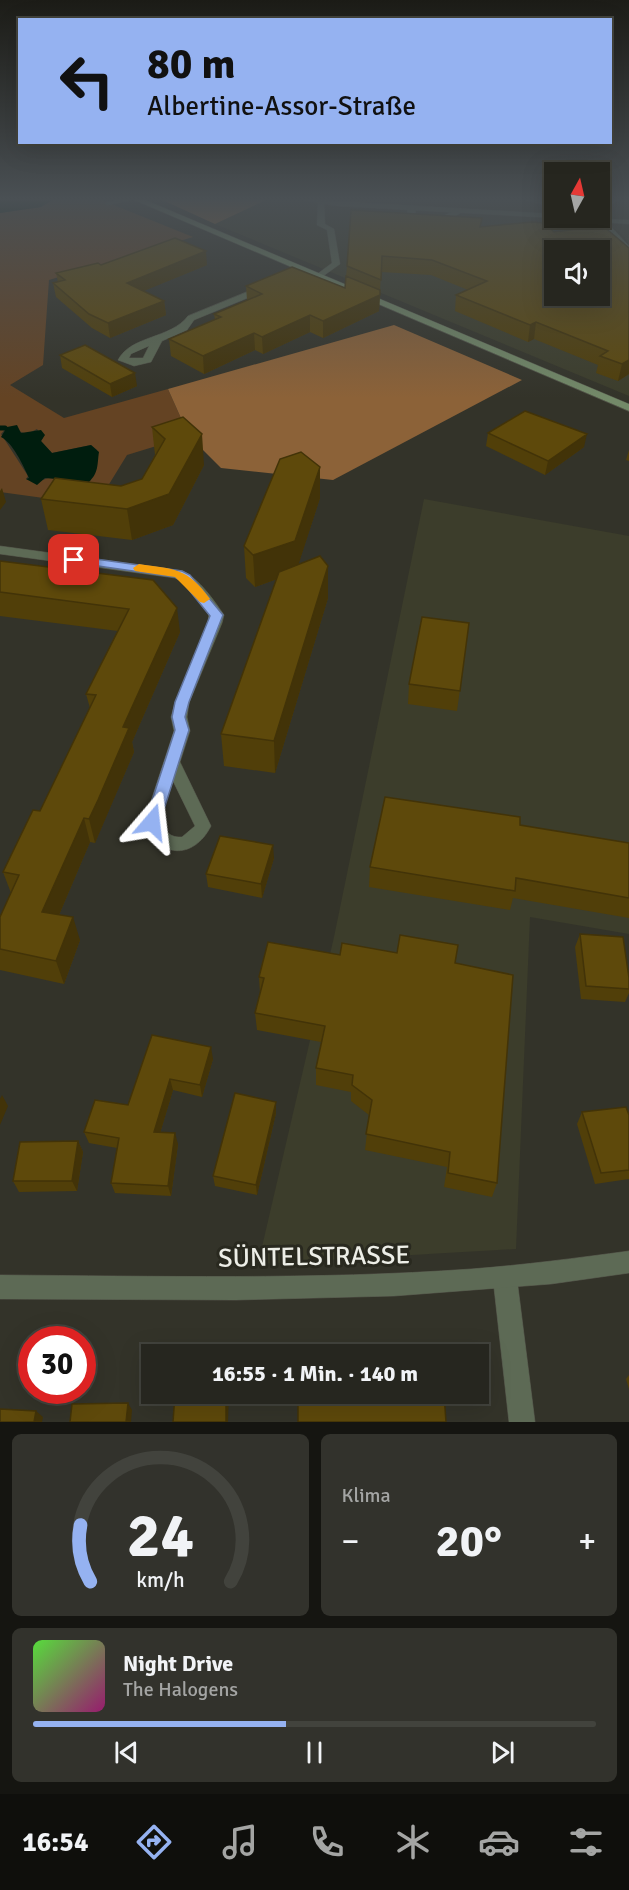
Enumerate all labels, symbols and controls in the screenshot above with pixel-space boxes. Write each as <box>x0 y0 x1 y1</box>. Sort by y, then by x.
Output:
text: 80 m <box>147 39 236 90</box>
icon: left <box>48 42 126 120</box>
text: Albertine-Assor-Straße <box>147 90 416 123</box>
north arrow <box>544 162 610 228</box>
map controls <box>544 162 610 306</box>
button: sound <box>544 240 610 306</box>
pin <box>48 534 99 585</box>
icon: arrive <box>57 543 90 576</box>
position arrow <box>120 790 184 854</box>
street label: SÜNTELSTRASSE <box>218 1239 410 1275</box>
speed limit sign: 30 <box>18 1326 96 1404</box>
text: 16:55 · 1 Min. · 140 m <box>212 1360 418 1387</box>
text: Klima <box>342 1483 391 1508</box>
text: 24 <box>127 1497 194 1574</box>
text: 20° <box>435 1514 502 1569</box>
text: − <box>342 1521 359 1562</box>
text: + <box>578 1521 596 1562</box>
text: km/h <box>136 1567 185 1593</box>
text: Night Drive <box>123 1650 233 1677</box>
text: The Halogens <box>123 1677 238 1702</box>
icon: previous <box>110 1736 143 1769</box>
icon: pause <box>298 1736 331 1769</box>
icon: next <box>486 1736 519 1769</box>
icon: directions <box>133 1821 175 1863</box>
icon: music <box>219 1821 261 1863</box>
icon: phone <box>306 1821 348 1863</box>
icon: climate <box>392 1821 434 1863</box>
icon: car <box>478 1821 520 1863</box>
icon: filters <box>565 1821 607 1863</box>
text: 16:54 <box>22 1826 88 1859</box>

